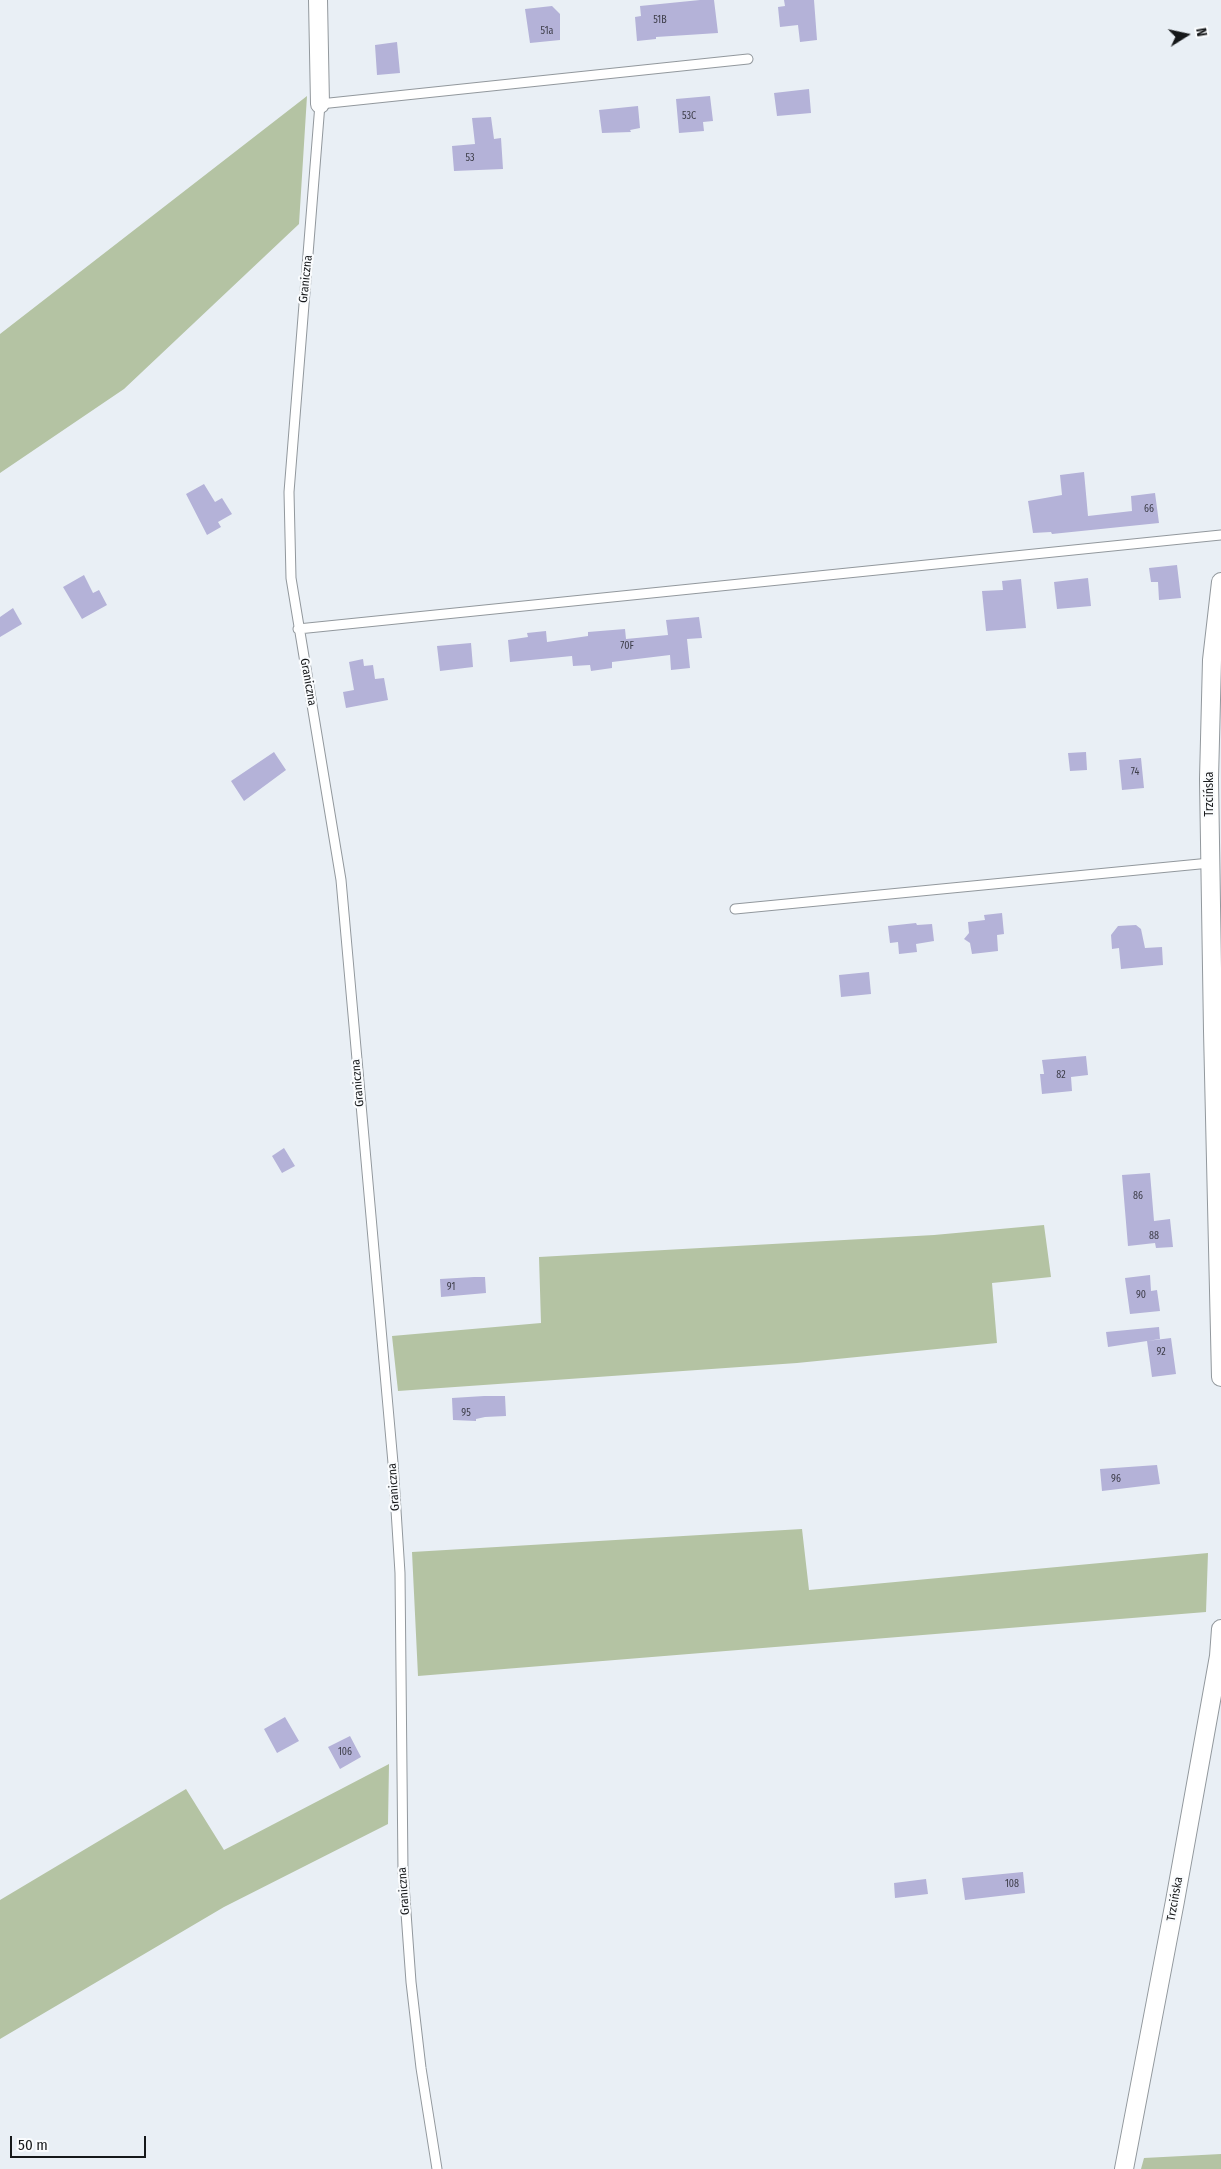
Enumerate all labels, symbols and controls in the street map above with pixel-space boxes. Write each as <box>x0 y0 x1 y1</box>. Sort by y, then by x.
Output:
north arrow <box>1161 10 1211 60</box>
house number: 51B <box>653 14 667 26</box>
house number: 51a <box>541 25 553 37</box>
text: N <box>1192 27 1210 38</box>
house number: 53C <box>682 110 696 122</box>
house number: 53 <box>465 152 475 164</box>
street label: Graniczna <box>296 254 316 304</box>
house number: 66 <box>1144 503 1154 515</box>
house number: 70F <box>620 640 634 652</box>
street label: Graniczna <box>297 657 319 707</box>
house number: 74 <box>1131 766 1139 778</box>
street label: Trzcińska <box>1203 772 1217 816</box>
street label: Graniczna <box>349 1058 367 1108</box>
house number: 82 <box>1056 1069 1066 1081</box>
house number: 86 <box>1133 1190 1143 1202</box>
house number: 88 <box>1149 1230 1159 1242</box>
house number: 91 <box>447 1281 455 1293</box>
house number: 90 <box>1136 1289 1146 1301</box>
house number: 92 <box>1156 1346 1166 1358</box>
house number: 95 <box>461 1407 471 1419</box>
street label: Graniczna <box>385 1463 403 1511</box>
house number: 96 <box>1111 1473 1121 1485</box>
house number: 106 <box>338 1746 352 1758</box>
street label: Graniczna <box>395 1867 413 1915</box>
street label: Trzcińska <box>1164 1876 1186 1922</box>
house number: 108 <box>1005 1878 1019 1890</box>
scale bar <box>12 2126 149 2158</box>
text: 50 m <box>18 2136 48 2154</box>

